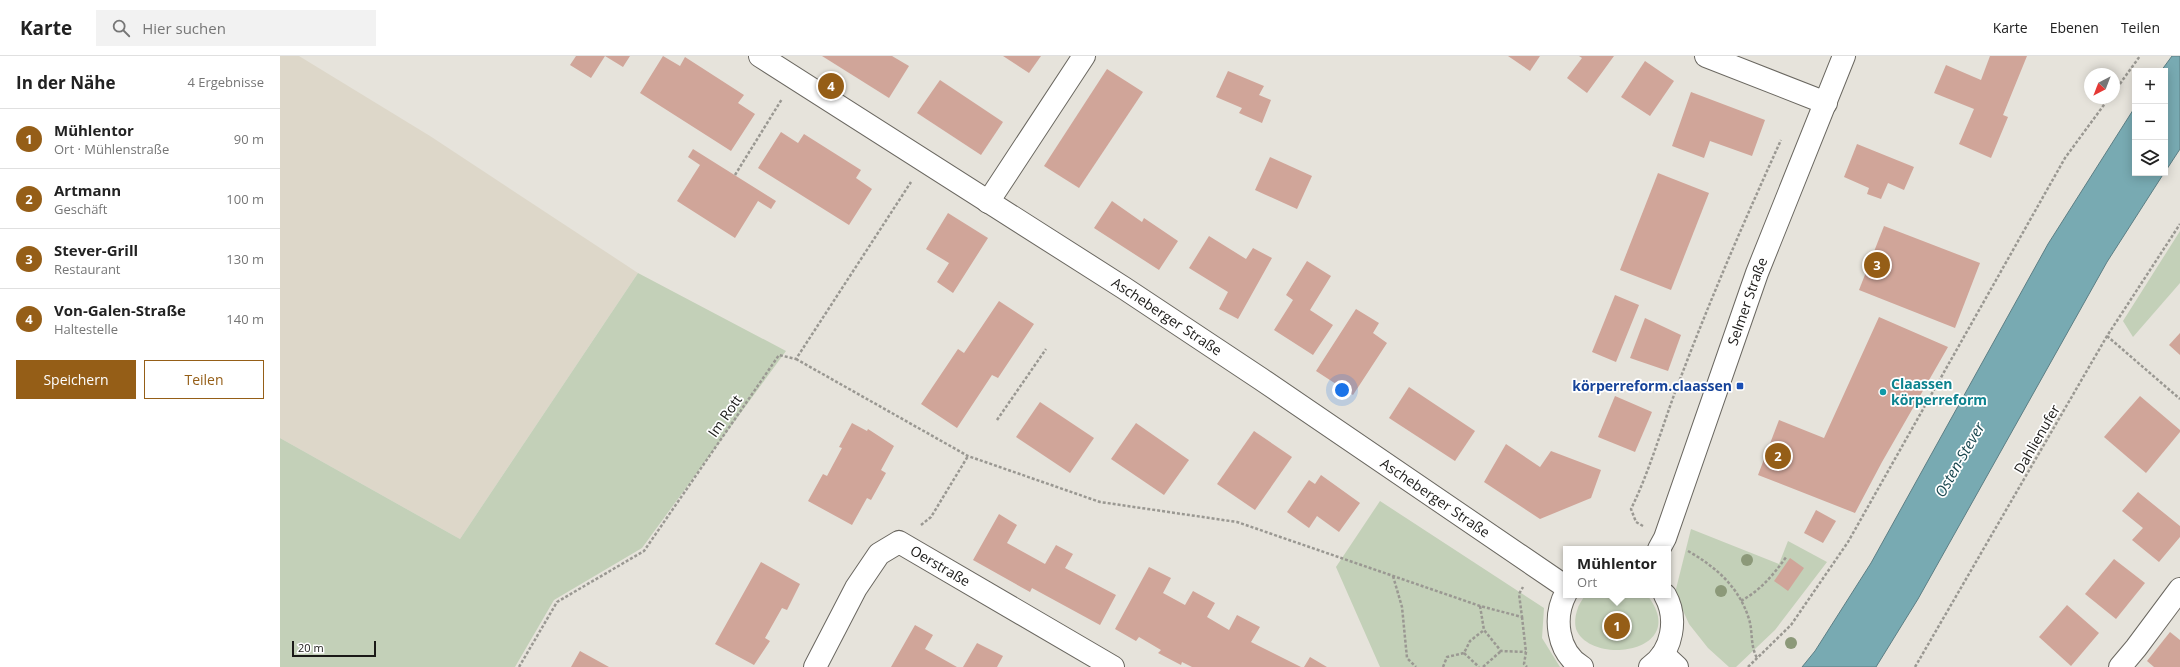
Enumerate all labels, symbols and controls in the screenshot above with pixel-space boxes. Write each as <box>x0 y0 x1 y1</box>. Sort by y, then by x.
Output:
search box <box>96 10 376 46</box>
text: Karte <box>20 15 72 41</box>
icon: search <box>110 17 132 39</box>
text: Hier suchen <box>142 18 226 38</box>
text: Karte <box>1993 18 2028 37</box>
text: Ebenen <box>2050 18 2099 37</box>
text: Teilen <box>2121 18 2160 37</box>
north arrow <box>2084 68 2120 104</box>
map controls <box>2132 68 2168 176</box>
button: + <box>2132 68 2168 104</box>
text: In der Nähe <box>16 71 115 94</box>
pin: 4 <box>818 71 844 101</box>
text: 4 Ergebnisse <box>187 73 264 91</box>
button: − <box>2132 104 2168 140</box>
text: Mühlentor <box>54 120 134 140</box>
text: 1 <box>25 130 33 148</box>
text: 90 m <box>234 130 264 148</box>
text: Ort · Mühlenstraße <box>54 140 169 158</box>
button: layers <box>2132 140 2168 176</box>
text: Artmann <box>54 180 121 200</box>
text: 2 <box>25 190 33 208</box>
text: 100 m <box>226 190 264 208</box>
text: Geschäft <box>54 200 107 218</box>
text: Stever-Grill <box>54 240 138 260</box>
text: 3 <box>25 250 33 268</box>
text: 130 m <box>226 250 264 268</box>
pin: 3 <box>1864 250 1890 280</box>
street label: Selmer Straße <box>1723 254 1771 348</box>
text: Restaurant <box>54 260 121 278</box>
street label: Ascheberger Straße <box>1108 273 1226 360</box>
text: Von-Galen-Straße <box>54 300 186 320</box>
text: 4 <box>25 310 33 328</box>
text: 140 m <box>226 310 264 328</box>
text: Haltestelle <box>54 320 118 338</box>
button: Speichern <box>16 360 136 399</box>
button: Teilen <box>144 360 264 399</box>
place label: Claassen körperreform <box>1891 374 1987 409</box>
place label: körperreform.claassen <box>1572 376 1732 395</box>
your location <box>1332 380 1352 400</box>
marker: körperreform.claassen <box>1735 381 1745 391</box>
marker: Claassen körperreform <box>1878 387 1888 397</box>
street label: Im Rott <box>703 391 746 441</box>
street label: Dahlienufer <box>2009 400 2064 477</box>
water label: Osten-Stever <box>1930 417 1989 501</box>
pin: 2 <box>1765 441 1791 471</box>
street label: Ascheberger Straße <box>1377 453 1494 542</box>
street label: Oerstraße <box>907 541 974 591</box>
popup <box>1563 546 1671 598</box>
text: Mühlentor <box>1577 553 1657 573</box>
text: Ort <box>1577 573 1597 591</box>
pin: 1 <box>1604 611 1630 641</box>
scale bar <box>292 639 376 658</box>
text: 20 m <box>298 640 324 655</box>

